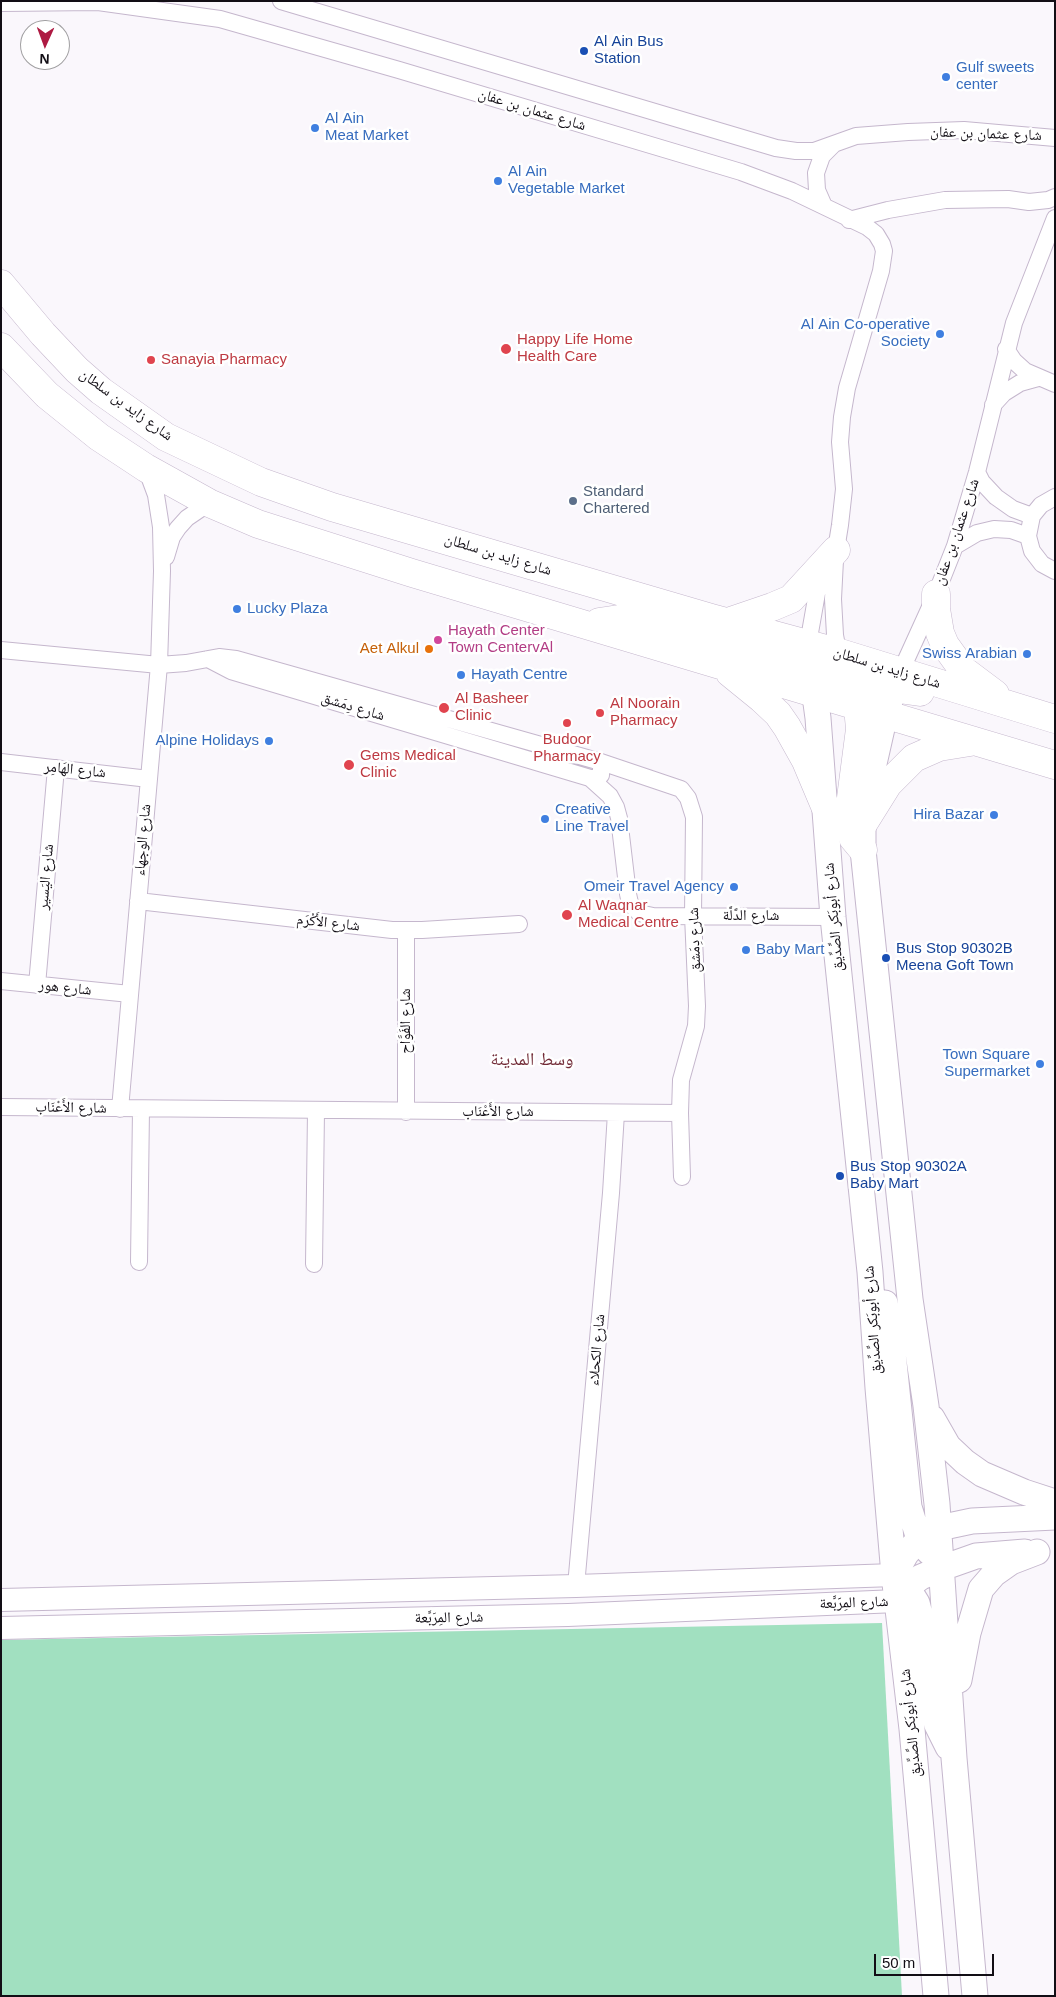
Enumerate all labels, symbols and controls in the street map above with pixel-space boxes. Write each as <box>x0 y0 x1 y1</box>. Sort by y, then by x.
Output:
north arrow <box>20 20 70 70</box>
place label: Al Ain Bus Station <box>594 33 663 68</box>
marker: Al Ain Bus Station <box>578 45 590 57</box>
text: N <box>39 51 50 67</box>
place label: Gulf sweets center <box>956 59 1034 94</box>
marker: Gulf sweets center <box>940 71 952 83</box>
street label: شارع عثمان بن عفان <box>476 85 588 135</box>
place label: Al Ain Meat Market <box>325 110 408 145</box>
marker: Al Ain Meat Market <box>309 122 321 134</box>
street label: شارع عثمان بن عفان <box>930 123 1042 145</box>
place label: Al Ain Vegetable Market <box>508 163 625 198</box>
marker: Al Ain Vegetable Market <box>492 175 504 187</box>
place label: Al Ain Co-operative Society <box>801 316 930 351</box>
marker: Al Ain Co-operative Society <box>934 328 946 340</box>
place label: Happy Life Home Health Care <box>517 331 633 366</box>
marker: Happy Life Home Health Care <box>499 342 513 356</box>
place label: Sanayia Pharmacy <box>161 351 287 369</box>
marker: Sanayia Pharmacy <box>145 354 157 366</box>
street label: شارع زايد بن سلطان <box>76 365 176 445</box>
street label: شارع عثمان بن عفان <box>930 476 984 588</box>
place label: Standard Chartered <box>583 483 650 518</box>
marker: Standard Chartered <box>567 495 579 507</box>
street label: شارع زايد بن سلطان <box>442 530 554 580</box>
place label: Lucky Plaza <box>247 600 328 618</box>
marker: Lucky Plaza <box>231 603 243 615</box>
place label: Hayath Center Town CentervAl <box>448 622 553 657</box>
marker: Hayath Center Town CentervAl <box>432 634 444 646</box>
place label: Aet Alkul <box>360 640 419 658</box>
marker: Aet Alkul <box>423 643 435 655</box>
street label: شارع زايد بن سلطان <box>831 643 943 693</box>
place label: Swiss Arabian <box>922 645 1017 663</box>
marker: Swiss Arabian <box>1021 648 1033 660</box>
place label: Hayath Centre <box>471 666 568 684</box>
marker: Hayath Centre <box>455 669 467 681</box>
street label: شارع دِمَشق <box>319 689 387 725</box>
place label: Al Basheer Clinic <box>455 690 528 725</box>
place label: Al Noorain Pharmacy <box>610 695 680 730</box>
marker: Al Basheer Clinic <box>437 701 451 715</box>
marker: Al Noorain Pharmacy <box>594 707 606 719</box>
marker: Budoor Pharmacy <box>561 717 573 729</box>
place label: Budoor Pharmacy <box>533 731 601 766</box>
place label: Alpine Holidays <box>156 732 259 750</box>
marker: Alpine Holidays <box>263 735 275 747</box>
place label: Gems Medical Clinic <box>360 747 456 782</box>
street label: شارع الهَامِر <box>43 758 107 782</box>
marker: Gems Medical Clinic <box>342 758 356 772</box>
place label: Creative Line Travel <box>555 801 629 836</box>
street label: شارع الوجهاء <box>131 803 155 877</box>
place label: Hira Bazar <box>913 806 984 824</box>
marker: Hira Bazar <box>988 809 1000 821</box>
marker: Creative Line Travel <box>539 813 551 825</box>
street label: شارع اليَسير <box>34 843 58 911</box>
street label: شارع أبوبَكر الصِّدِّيق <box>820 862 848 972</box>
place label: Omeir Travel Agency <box>584 878 724 896</box>
marker: Omeir Travel Agency <box>728 881 740 893</box>
place label: Al Waqnar Medical Centre <box>578 897 679 932</box>
street label: شارع دِمَشق <box>685 907 705 973</box>
street label: شارع الدَّلَّة <box>723 907 779 925</box>
marker: Al Waqnar Medical Centre <box>560 908 574 922</box>
street label: شارع الأَكْرَم <box>295 911 361 935</box>
place label: Bus Stop 90302B Meena Goft Town <box>896 940 1014 975</box>
place label: Baby Mart <box>756 941 824 959</box>
marker: Baby Mart <box>740 944 752 956</box>
marker: Bus Stop 90302B Meena Goft Town <box>880 952 892 964</box>
street label: شارع هور <box>38 976 92 1000</box>
street label: شارع الفَوَّاح <box>397 988 415 1054</box>
place label: Town Square Supermarket <box>942 1046 1030 1081</box>
district label: وسط المدينة <box>491 1049 573 1071</box>
marker: Town Square Supermarket <box>1034 1058 1046 1070</box>
street label: شارع الأَعْنَاب <box>35 1098 107 1118</box>
street label: شارع الأَعْنَاب <box>462 1103 534 1121</box>
place label: Bus Stop 90302A Baby Mart <box>850 1158 967 1193</box>
marker: Bus Stop 90302A Baby Mart <box>834 1170 846 1182</box>
street label: شارع أبوبَكر الصِّدِّيق <box>860 1265 886 1375</box>
street label: شارع الكحلاء <box>585 1313 609 1387</box>
street label: شارع المِرَبَّعة <box>819 1593 889 1613</box>
street label: شارع المِرَبَّعة <box>414 1608 484 1628</box>
street label: شارع أبوبَكر الصِّدِّيق <box>896 1668 926 1778</box>
scale bar <box>876 1944 996 1976</box>
text: 50 m <box>882 1954 915 1971</box>

